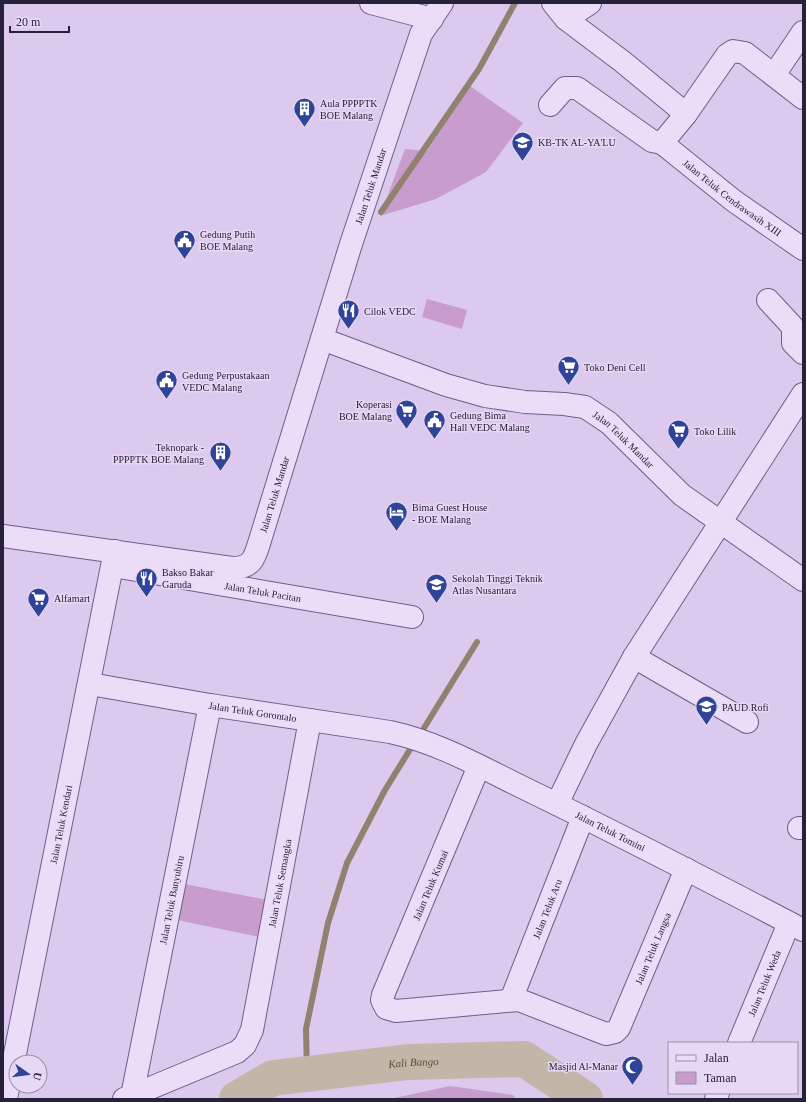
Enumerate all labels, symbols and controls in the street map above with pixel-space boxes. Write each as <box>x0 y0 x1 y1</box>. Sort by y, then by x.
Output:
scale bar <box>10 8 69 34</box>
text: 20 m <box>16 15 41 29</box>
building icon: Aula PPPPTK BOE Malang <box>292 96 318 129</box>
place label: Aula PPPPTK BOE Malang <box>320 98 378 121</box>
school or university icon: KB-TK AL-YA'LU <box>510 129 536 162</box>
place label: KB-TK AL-YA'LU <box>538 137 616 148</box>
street label: Jalan Teluk Mandar <box>353 146 389 226</box>
street label: Jalan Teluk Cendrawasih XIII <box>681 157 783 238</box>
public building icon: Gedung Putih BOE Malang <box>171 227 197 260</box>
place label: Gedung Putih BOE Malang <box>200 229 255 252</box>
restaurant icon: Cilok VEDC <box>335 298 361 331</box>
place label: Cilok VEDC <box>364 306 416 317</box>
supermarket icon: Toko Deni Cell <box>556 354 582 387</box>
place label: Toko Deni Cell <box>584 362 646 373</box>
public building icon: Gedung Perpustakaan VEDC Malang <box>154 368 180 401</box>
place label: Gedung Perpustakaan VEDC Malang <box>182 370 269 393</box>
supermarket icon: Koperasi BOE Malang <box>394 397 420 430</box>
place label: Koperasi BOE Malang <box>339 399 392 422</box>
public building icon: Gedung Bima Hall VEDC Malang <box>421 408 447 441</box>
street label: Jalan Teluk Mandar <box>591 409 657 471</box>
place label: Gedung Bima Hall VEDC Malang <box>450 410 530 433</box>
supermarket icon: Toko Lilik <box>665 418 691 451</box>
place label: Toko Lilik <box>694 426 736 437</box>
building icon: Teknopark - PPPPTK BOE Malang <box>207 440 233 473</box>
place label: Teknopark - PPPPTK BOE Malang <box>113 442 204 465</box>
street label: Jalan Teluk Mandar <box>258 455 292 534</box>
hotel icon: Bima Guest House - BOE Malang <box>384 500 410 533</box>
place label: Bima Guest House - BOE Malang <box>412 502 488 525</box>
restaurant icon: Bakso Bakar Garuda <box>134 565 160 598</box>
place label: Bakso Bakar Garuda <box>162 567 214 590</box>
school or university icon: Sekolah Tinggi Teknik Atlas Nusantara <box>423 571 449 604</box>
place label: Sekolah Tinggi Teknik Atlas Nusantara <box>452 573 543 596</box>
street label: Jalan Teluk Pacitan <box>224 580 302 604</box>
supermarket icon: Alfamart <box>25 585 51 618</box>
place label: Alfamart <box>54 593 90 604</box>
school or university icon: PAUD Rofi <box>693 694 719 727</box>
street label: Jalan Teluk Gorontalo <box>208 700 297 724</box>
place label: PAUD Rofi <box>722 702 769 713</box>
street label: Jalan Teluk Kendari <box>48 784 74 865</box>
street label: Jalan Teluk Tomini <box>574 809 647 854</box>
street label: Jalan Teluk Semangka <box>266 838 294 928</box>
street label: Jalan Teluk Kumai <box>411 848 450 922</box>
street label: Jalan Teluk Banyubiru <box>157 855 186 945</box>
street label: Jalan Teluk Aru <box>531 878 564 940</box>
street label: Jalan Teluk Langsa <box>633 910 673 986</box>
street label: Jalan Teluk Weda <box>746 948 783 1018</box>
legend <box>668 1042 798 1094</box>
text: Jalan <box>704 1051 729 1065</box>
mosque icon: Masjid Al-Manar <box>620 1053 646 1086</box>
north arrow <box>8 1054 48 1094</box>
water label: Kali Bango <box>387 1055 439 1070</box>
place label: Masjid Al-Manar <box>549 1061 619 1072</box>
text: U <box>31 1071 44 1082</box>
text: Taman <box>704 1071 736 1085</box>

